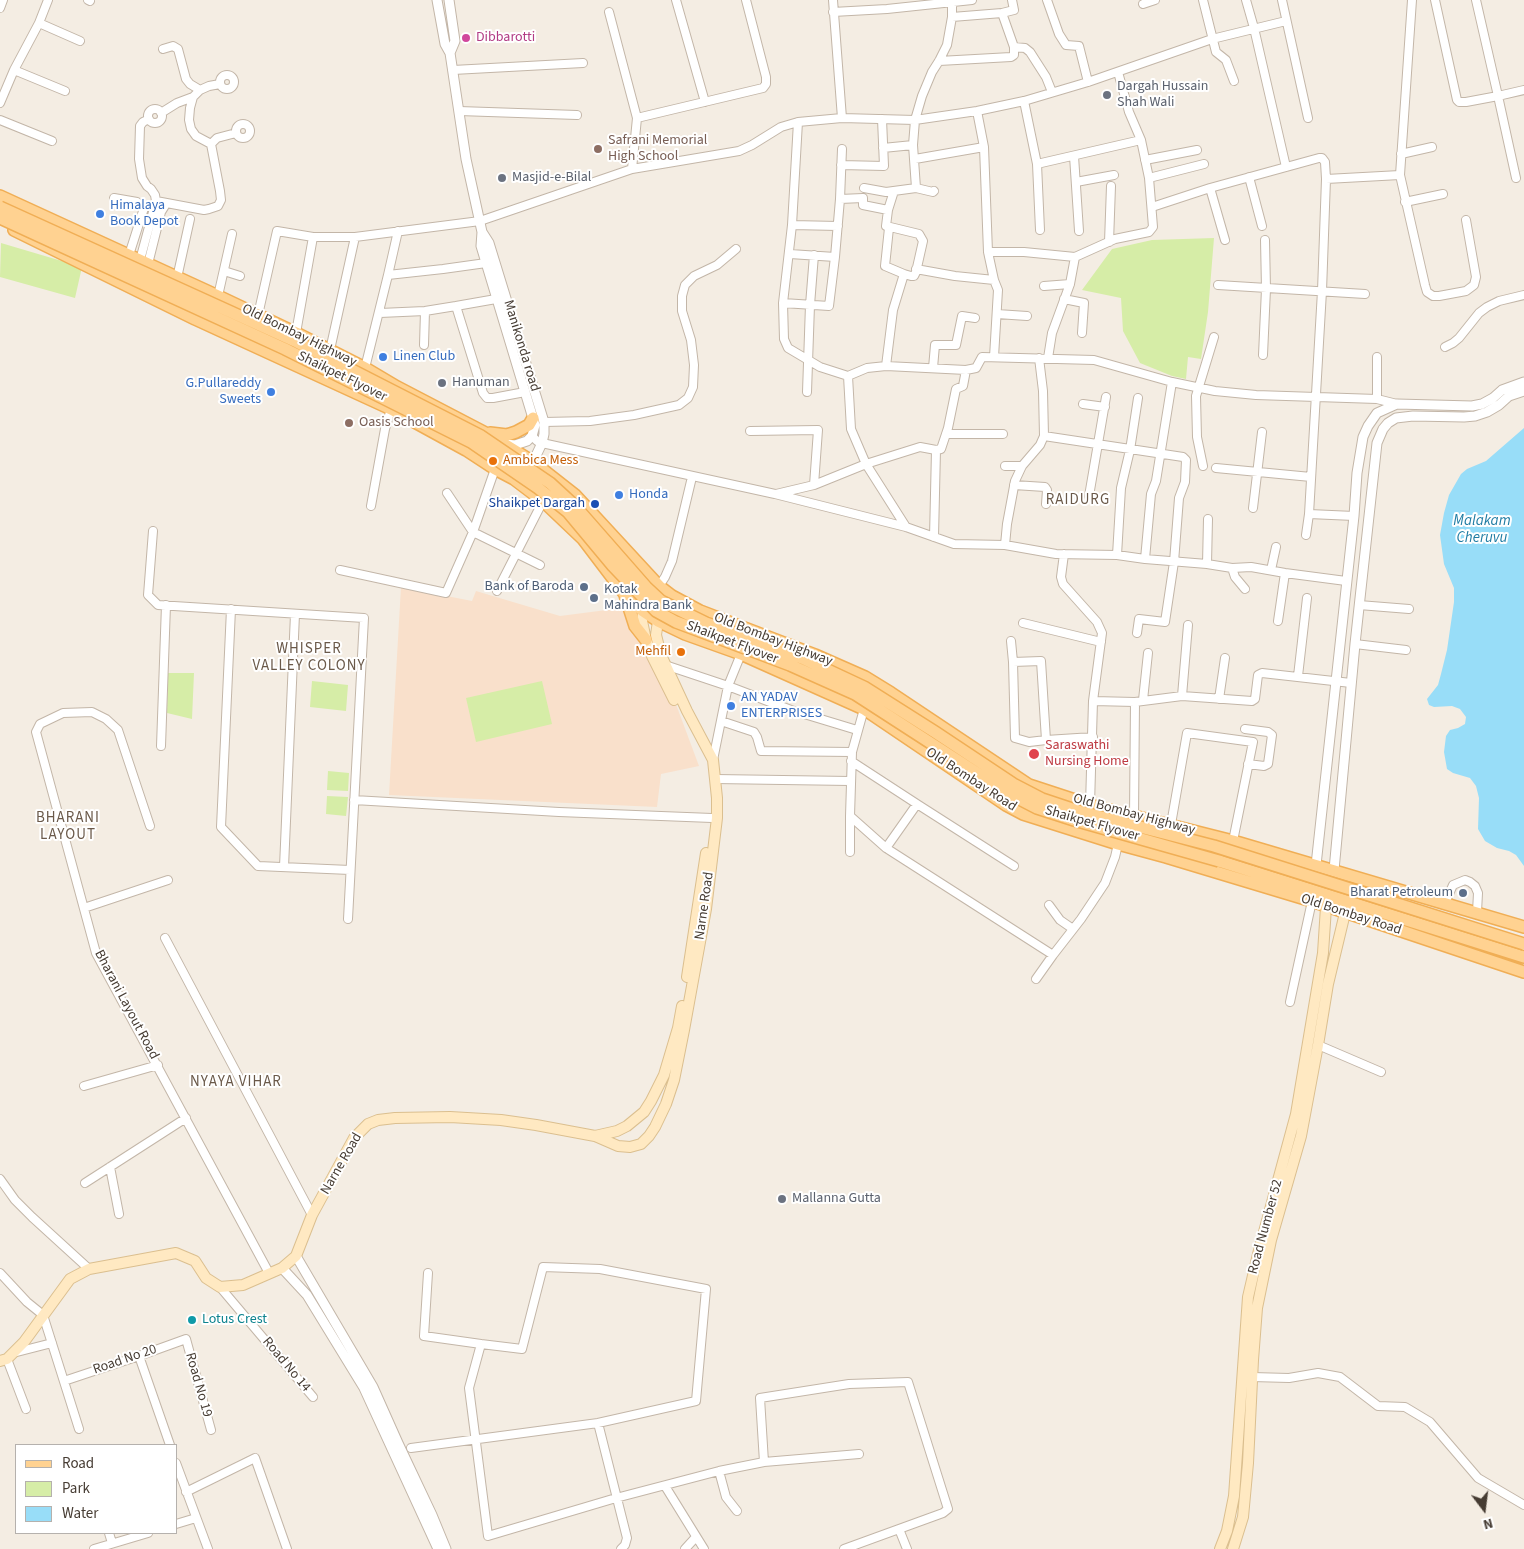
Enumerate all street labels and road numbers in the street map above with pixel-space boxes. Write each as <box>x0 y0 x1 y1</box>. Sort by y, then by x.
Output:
street label: Manikonda road <box>499 298 543 394</box>
street label: Old Bombay Highway <box>239 301 359 371</box>
street label: Shaikpet Flyover <box>295 348 389 406</box>
street label: Old Bombay Highway <box>711 610 835 670</box>
street label: Shaikpet Flyover <box>684 618 780 668</box>
street label: Old Bombay Road <box>922 744 1020 816</box>
street label: Old Bombay Highway <box>1071 791 1197 839</box>
street label: Shaikpet Flyover <box>1043 802 1141 846</box>
street label: Narne Road <box>692 871 718 941</box>
street label: Old Bombay Road <box>1299 891 1403 939</box>
street label: Bharani Layout Road <box>90 947 162 1063</box>
street label: Narne Road <box>318 1130 366 1198</box>
street label: Road Number 52 <box>1245 1178 1287 1276</box>
street label: Road No 14 <box>258 1334 314 1396</box>
street label: Road No 20 <box>91 1341 159 1379</box>
street label: Road No 19 <box>181 1351 215 1419</box>

